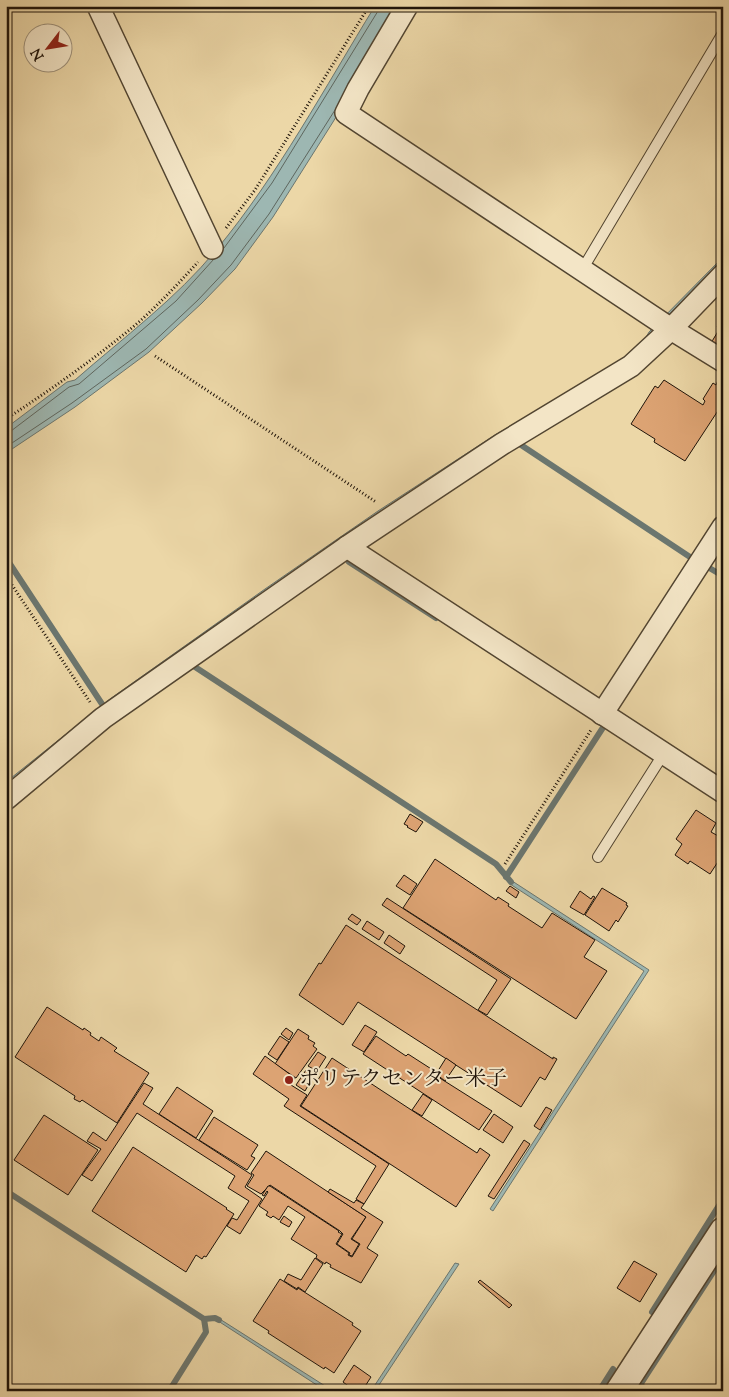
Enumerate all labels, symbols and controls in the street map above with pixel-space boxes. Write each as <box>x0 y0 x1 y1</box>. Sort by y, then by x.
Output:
north arrow <box>22 22 72 72</box>
text: N <box>27 44 50 64</box>
place label: ポリテクセンター米子 <box>299 1065 507 1095</box>
marker: ポリテクセンター米子 <box>283 1074 295 1086</box>

